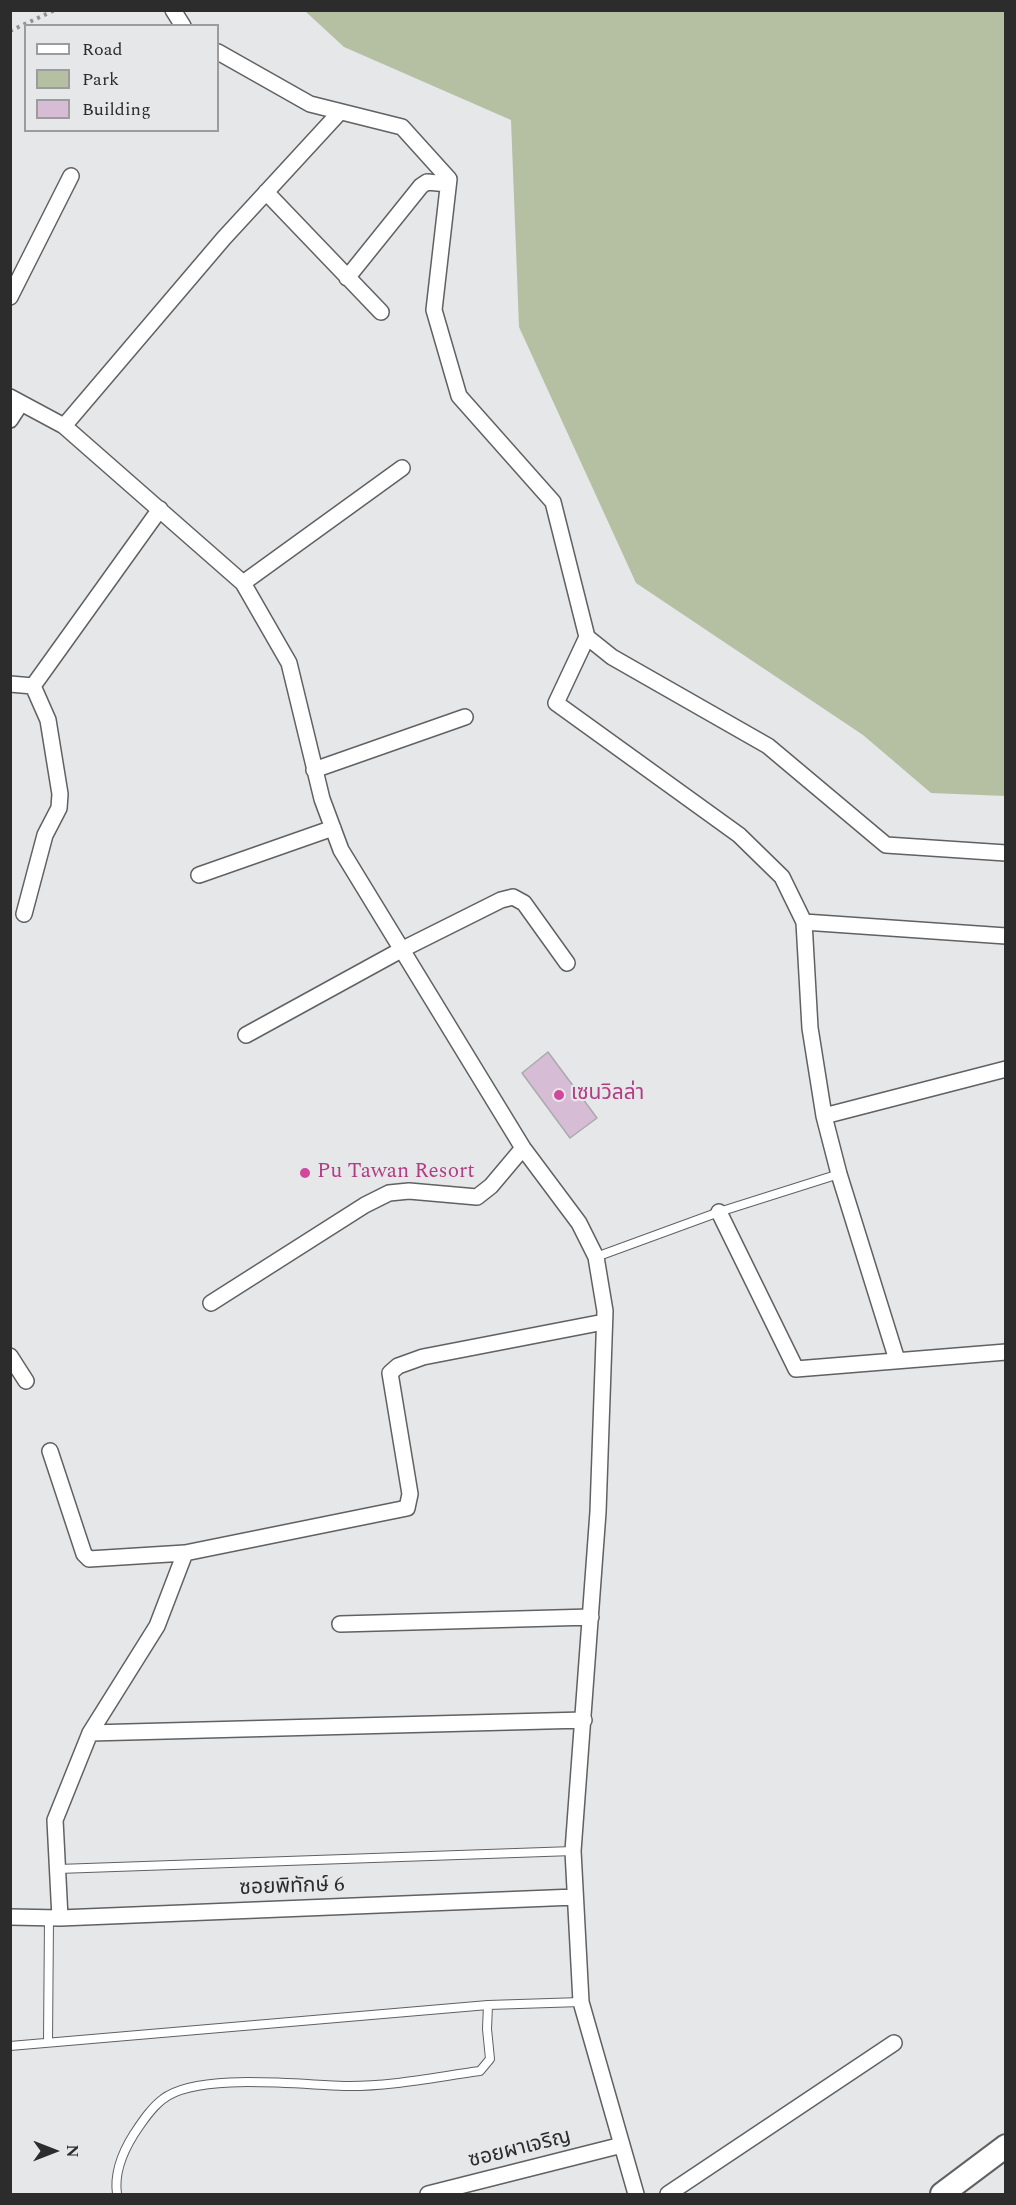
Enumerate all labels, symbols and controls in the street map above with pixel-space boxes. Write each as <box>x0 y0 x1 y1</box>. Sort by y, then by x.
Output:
legend <box>24 24 219 132</box>
text: Road <box>82 36 123 63</box>
text: Park <box>82 66 119 93</box>
text: Building <box>82 96 151 123</box>
place label: เซนวิลล่า <box>571 1082 644 1108</box>
marker: เซนวิลล่า <box>552 1088 566 1102</box>
place label: Pu Tawan Resort <box>317 1160 475 1186</box>
marker: Pu Tawan Resort <box>298 1166 312 1180</box>
street label: ซอยพิทักษ์ 6 <box>239 1874 345 1902</box>
north arrow <box>24 2121 84 2181</box>
street label: ซอยผาเจริญ <box>466 2125 574 2175</box>
text: N <box>60 2144 84 2158</box>

